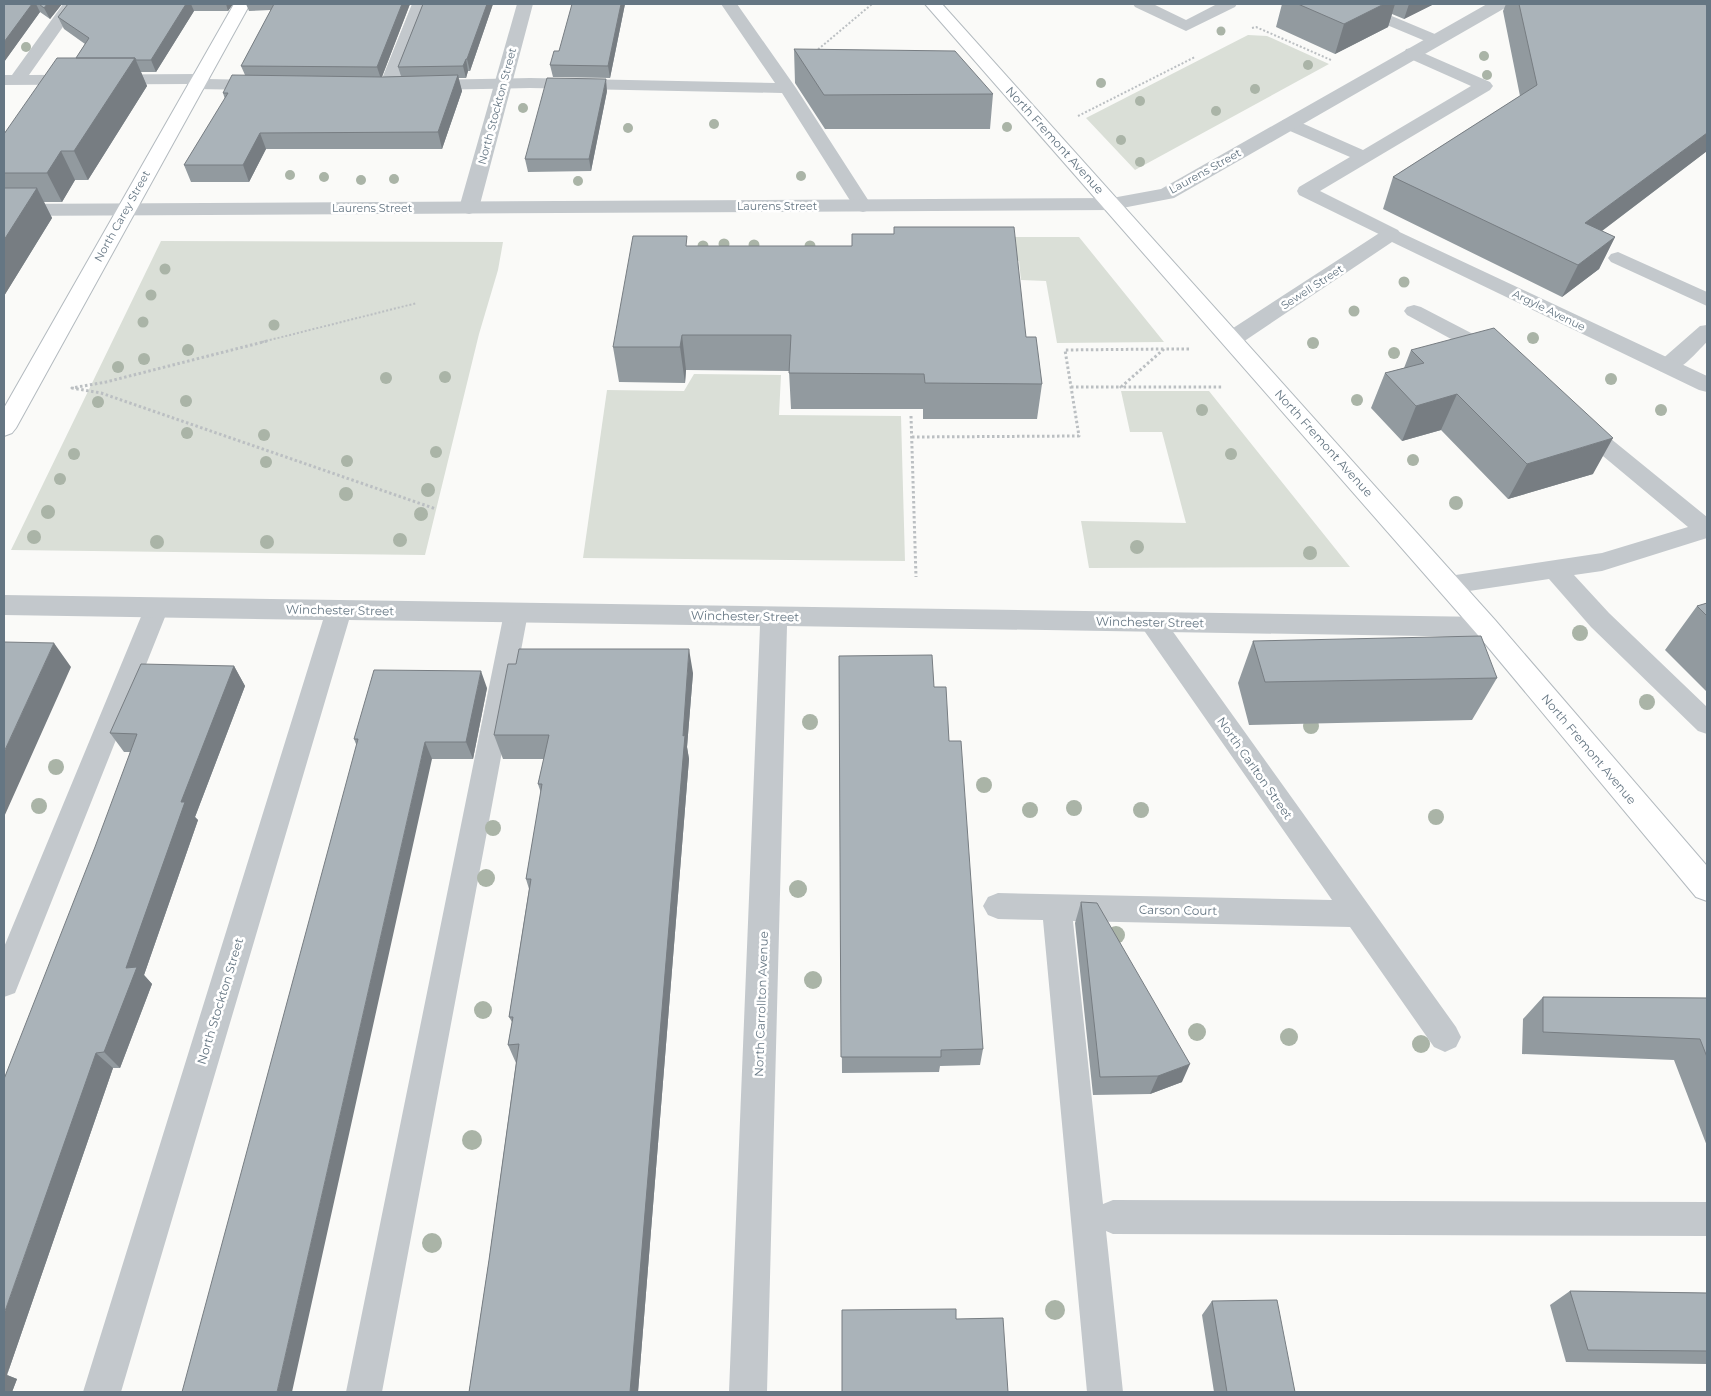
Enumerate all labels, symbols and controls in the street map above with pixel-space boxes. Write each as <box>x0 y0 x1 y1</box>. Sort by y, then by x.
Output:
street label: North Stockton Street <box>475 45 519 166</box>
street label: North Fremont Avenue <box>1003 83 1107 197</box>
street label: Laurens Street <box>1167 145 1244 197</box>
street label: North Carey Street <box>91 167 153 264</box>
street label: Laurens Street <box>737 199 818 213</box>
street label: Laurens Street <box>332 201 413 215</box>
street label: Sewell Street <box>1278 261 1346 312</box>
street label: Argyle Avenue <box>1510 286 1588 334</box>
street label: North Fremont Avenue <box>1272 386 1376 500</box>
street label: Winchester Street <box>286 602 394 618</box>
street label: Winchester Street <box>691 608 799 624</box>
street label: Winchester Street <box>1096 614 1204 630</box>
street label: North Fremont Avenue <box>1538 691 1640 807</box>
street label: North Carlton Street <box>1214 714 1296 822</box>
street label: Carson Court <box>1139 902 1218 918</box>
street label: North Carrollton Avenue <box>751 931 771 1077</box>
street label: North Stockton Street <box>194 936 246 1066</box>

